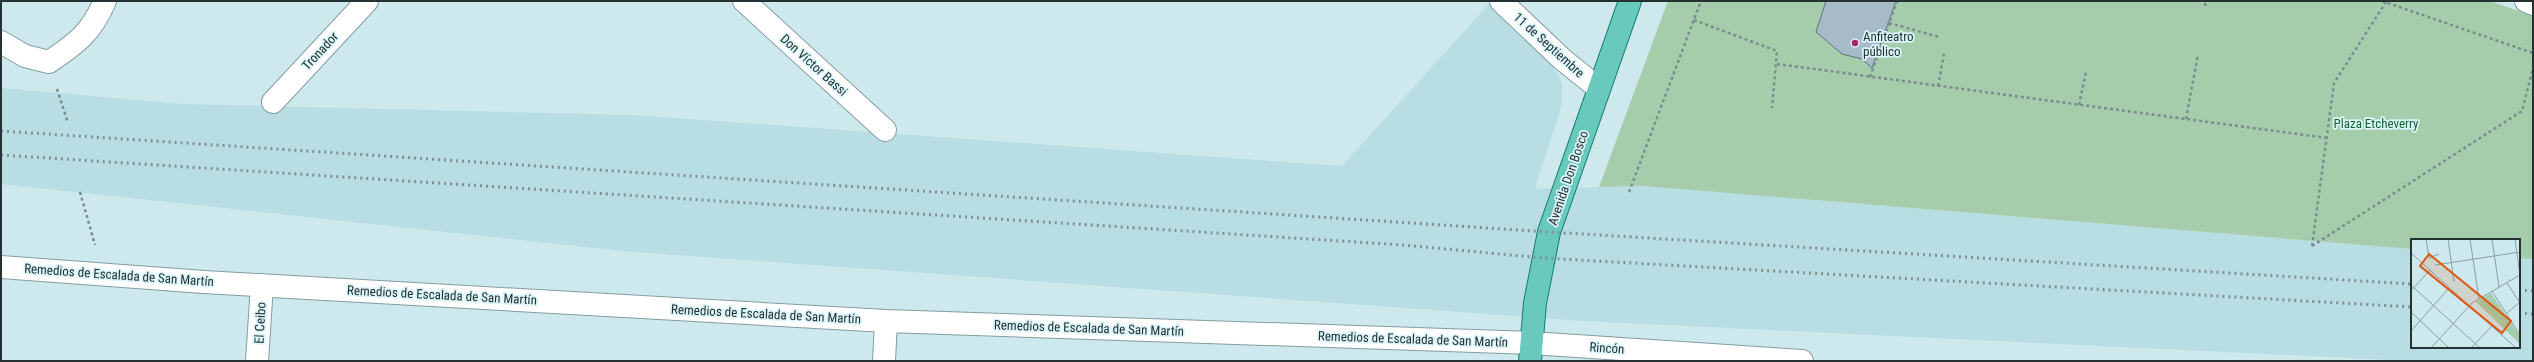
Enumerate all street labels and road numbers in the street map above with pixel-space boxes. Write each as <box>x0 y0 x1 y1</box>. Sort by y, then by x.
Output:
street label: 11 de Septiembre <box>1511 9 1587 81</box>
street label: Tronador <box>299 29 341 73</box>
street label: Don Víctor Bassi <box>777 31 851 99</box>
street label: Avenida Don Bosco <box>1545 129 1591 227</box>
street label: Remedios de Escalada de San Martín <box>24 261 214 289</box>
street label: Remedios de Escalada de San Martín <box>347 283 537 307</box>
street label: El Ceibo <box>251 302 269 344</box>
street label: Remedios de Escalada de San Martín <box>671 302 861 326</box>
street label: Remedios de Escalada de San Martín <box>994 317 1184 339</box>
street label: Remedios de Escalada de San Martín <box>1318 328 1508 350</box>
street label: Rincón <box>1589 339 1625 357</box>

